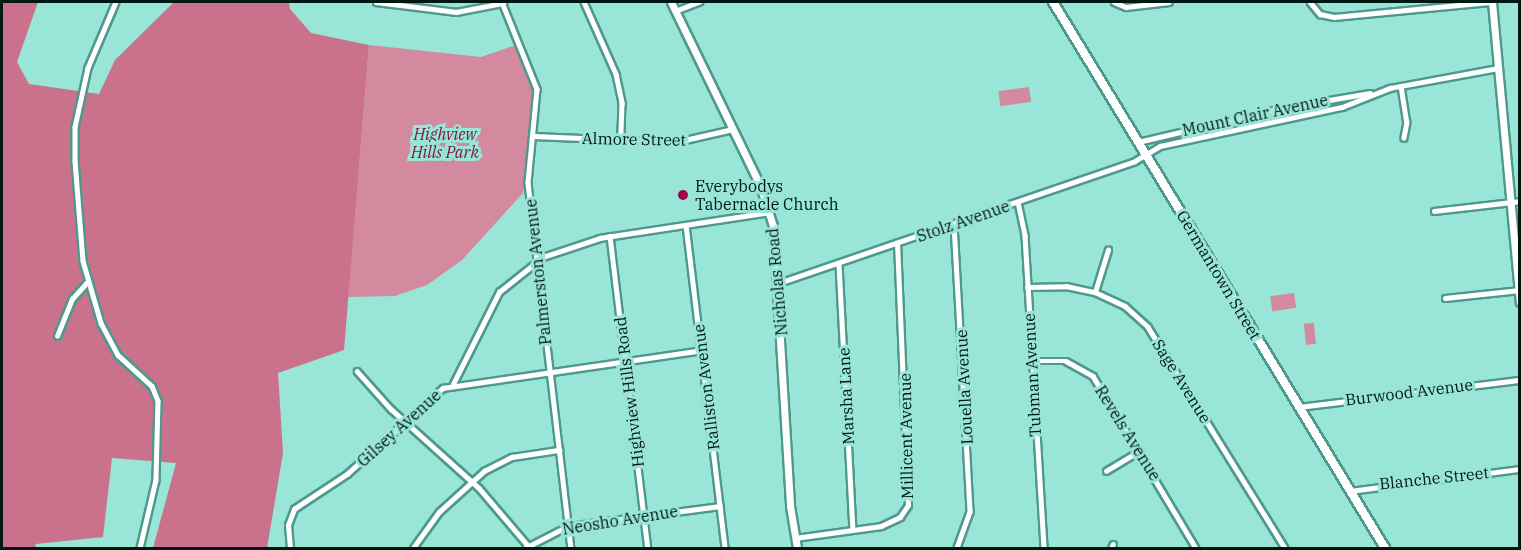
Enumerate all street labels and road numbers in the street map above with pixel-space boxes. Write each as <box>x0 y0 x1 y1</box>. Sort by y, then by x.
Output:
street label: Mount Clair Avenue <box>1180 90 1330 140</box>
street label: Almore Street <box>582 128 686 150</box>
street label: Stolz Avenue <box>914 196 1012 246</box>
street label: Palmerston Avenue <box>521 198 555 346</box>
street label: Germantown Street <box>1173 207 1265 343</box>
street label: Nicholas Road <box>763 227 791 337</box>
street label: Tubman Avenue <box>1019 313 1045 437</box>
street label: Highview Hills Road <box>610 316 648 468</box>
street label: Ralliston Avenue <box>689 323 723 451</box>
street label: Louella Avenue <box>951 329 977 445</box>
street label: Sage Avenue <box>1149 336 1215 426</box>
street label: Marsha Lane <box>834 347 858 445</box>
street label: Millicent Avenue <box>895 373 917 499</box>
street label: Burwood Avenue <box>1344 375 1474 409</box>
street label: Revels Avenue <box>1091 382 1165 484</box>
street label: Gilsey Avenue <box>353 385 445 471</box>
street label: Blanche Street <box>1378 463 1490 493</box>
street label: Neosho Avenue <box>561 501 679 539</box>

